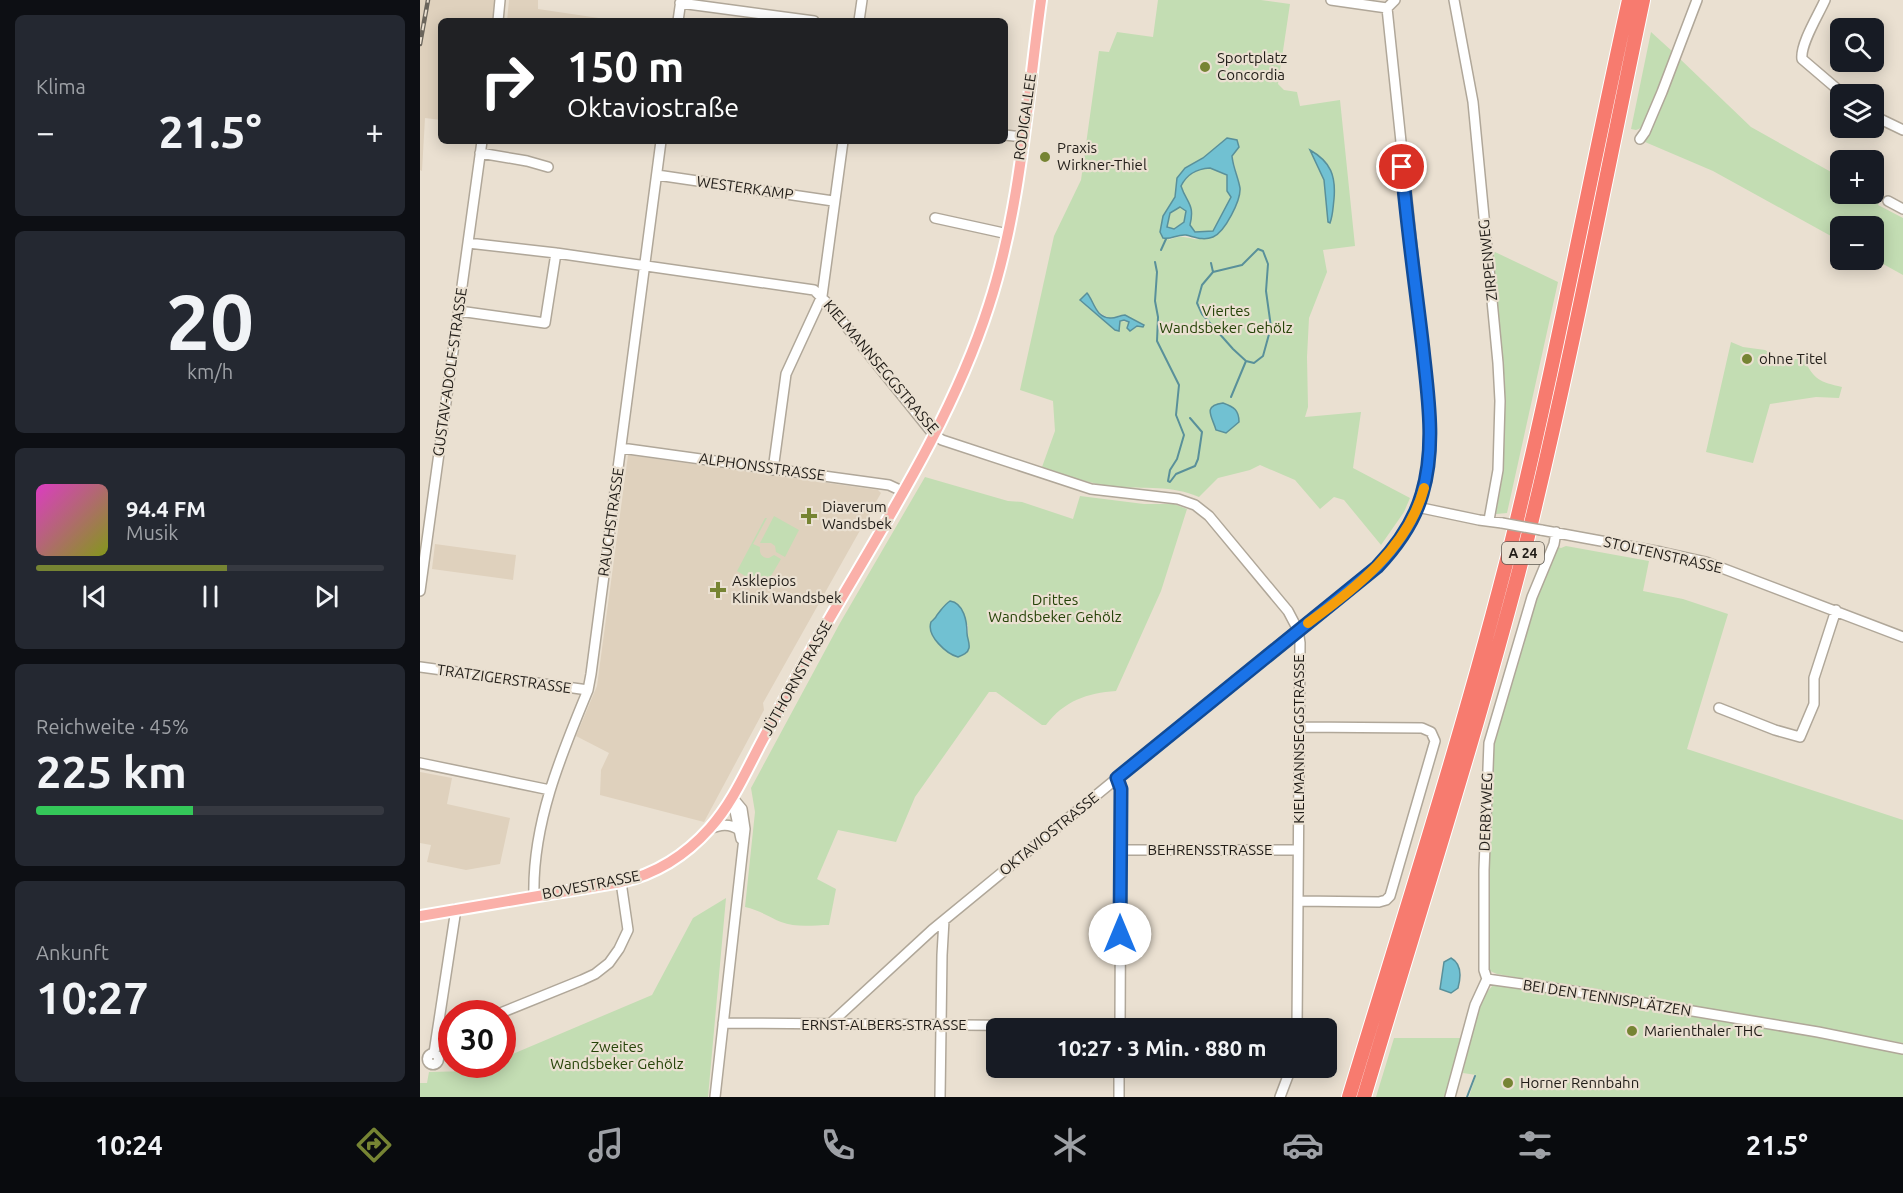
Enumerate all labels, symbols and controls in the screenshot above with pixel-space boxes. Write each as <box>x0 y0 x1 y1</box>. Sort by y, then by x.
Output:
map controls <box>1830 18 1884 270</box>
button: search <box>1830 18 1884 72</box>
icon: right <box>468 42 546 120</box>
text: 150 m <box>567 43 684 90</box>
place label: Sportplatz Concordia <box>1217 49 1287 83</box>
marker: Sportplatz Concordia <box>1198 60 1212 74</box>
street label: RODIGALLEE <box>1010 73 1039 161</box>
text: Klima <box>36 75 86 98</box>
button: layers <box>1830 84 1884 138</box>
text: Oktaviostraße <box>567 92 739 122</box>
text: 21.5° <box>158 106 262 157</box>
text: − <box>36 113 55 150</box>
text: + <box>365 113 384 150</box>
place label: Praxis Wirkner-Thiel <box>1057 139 1147 173</box>
pin <box>1376 141 1427 192</box>
marker: Praxis Wirkner-Thiel <box>1038 150 1052 164</box>
icon: arrive <box>1385 150 1418 183</box>
button: + <box>1830 150 1884 204</box>
street label: WESTERKAMP <box>696 172 795 203</box>
button: − <box>1830 216 1884 270</box>
street label: ZIRPENWEG <box>1475 218 1500 302</box>
text: 20 <box>166 277 254 365</box>
street label: GUSTAV-ADOLF-STRASSE <box>429 286 470 457</box>
street label: KIELMANNSEGGSTRASSE <box>820 296 942 437</box>
park label: Viertes Wandsbeker Gehölz <box>1159 302 1293 336</box>
place label: ohne Titel <box>1759 350 1827 367</box>
marker: ohne Titel <box>1740 352 1754 366</box>
text: km/h <box>187 360 233 383</box>
street label: ALPHONSSTRASSE <box>698 449 826 484</box>
street label: RAUCHSTRASSE <box>594 467 627 577</box>
text: 94.4 FM <box>126 496 206 521</box>
place label: Diaverum Wandsbek <box>822 498 892 532</box>
marker: Diaverum Wandsbek <box>800 507 818 525</box>
text: Musik <box>126 521 178 544</box>
street label: STOLTENSTRASSE <box>1602 533 1724 576</box>
road number: A 24 <box>1502 542 1544 564</box>
place label: Asklepios Klinik Wandsbek <box>732 572 842 606</box>
icon: previous <box>78 580 111 613</box>
icon: pause <box>194 580 227 613</box>
icon: next <box>310 580 343 613</box>
marker: Asklepios Klinik Wandsbek <box>709 581 727 599</box>
park label: Drittes Wandsbeker Gehölz <box>988 591 1122 625</box>
street label: JÜTHORNSTRASSE <box>758 618 835 738</box>
street label: KIELMANNSEGGSTRASSE <box>1290 654 1307 824</box>
street label: TRATZIGERSTRASSE <box>436 661 572 696</box>
text: Reichweite · 45% <box>36 715 189 738</box>
text: 225 km <box>36 746 187 797</box>
street label: DERBYWEG <box>1476 772 1495 852</box>
street label: OKTAVIOSTRASSE <box>996 788 1102 879</box>
street label: BEHRENSSTRASSE <box>1148 841 1272 858</box>
street label: BOVESTRASSE <box>541 867 641 902</box>
position arrow <box>1088 902 1152 966</box>
text: Ankunft <box>36 941 109 964</box>
text: 10:27 <box>36 972 149 1023</box>
street label: BEI DEN TENNISPLÄTZEN <box>1522 976 1692 1019</box>
speed limit sign: 30 <box>438 1000 516 1078</box>
street label: ERNST-ALBERS-STRASSE <box>801 1016 967 1033</box>
place label: Marienthaler THC <box>1644 1022 1762 1039</box>
marker: Marienthaler THC <box>1625 1024 1639 1038</box>
text: 10:27 · 3 Min. · 880 m <box>1057 1035 1266 1060</box>
park label: Zweites Wandsbeker Gehölz <box>550 1038 684 1072</box>
place label: Horner Rennbahn <box>1520 1074 1639 1091</box>
marker: Horner Rennbahn <box>1501 1076 1515 1090</box>
icon: directions <box>353 1124 395 1166</box>
icon: music <box>585 1124 627 1166</box>
icon: phone <box>817 1124 859 1166</box>
icon: climate <box>1049 1124 1091 1166</box>
icon: car <box>1282 1124 1324 1166</box>
icon: filters <box>1514 1124 1556 1166</box>
text: 10:24 <box>95 1130 163 1160</box>
text: 21.5° <box>1746 1130 1808 1160</box>

